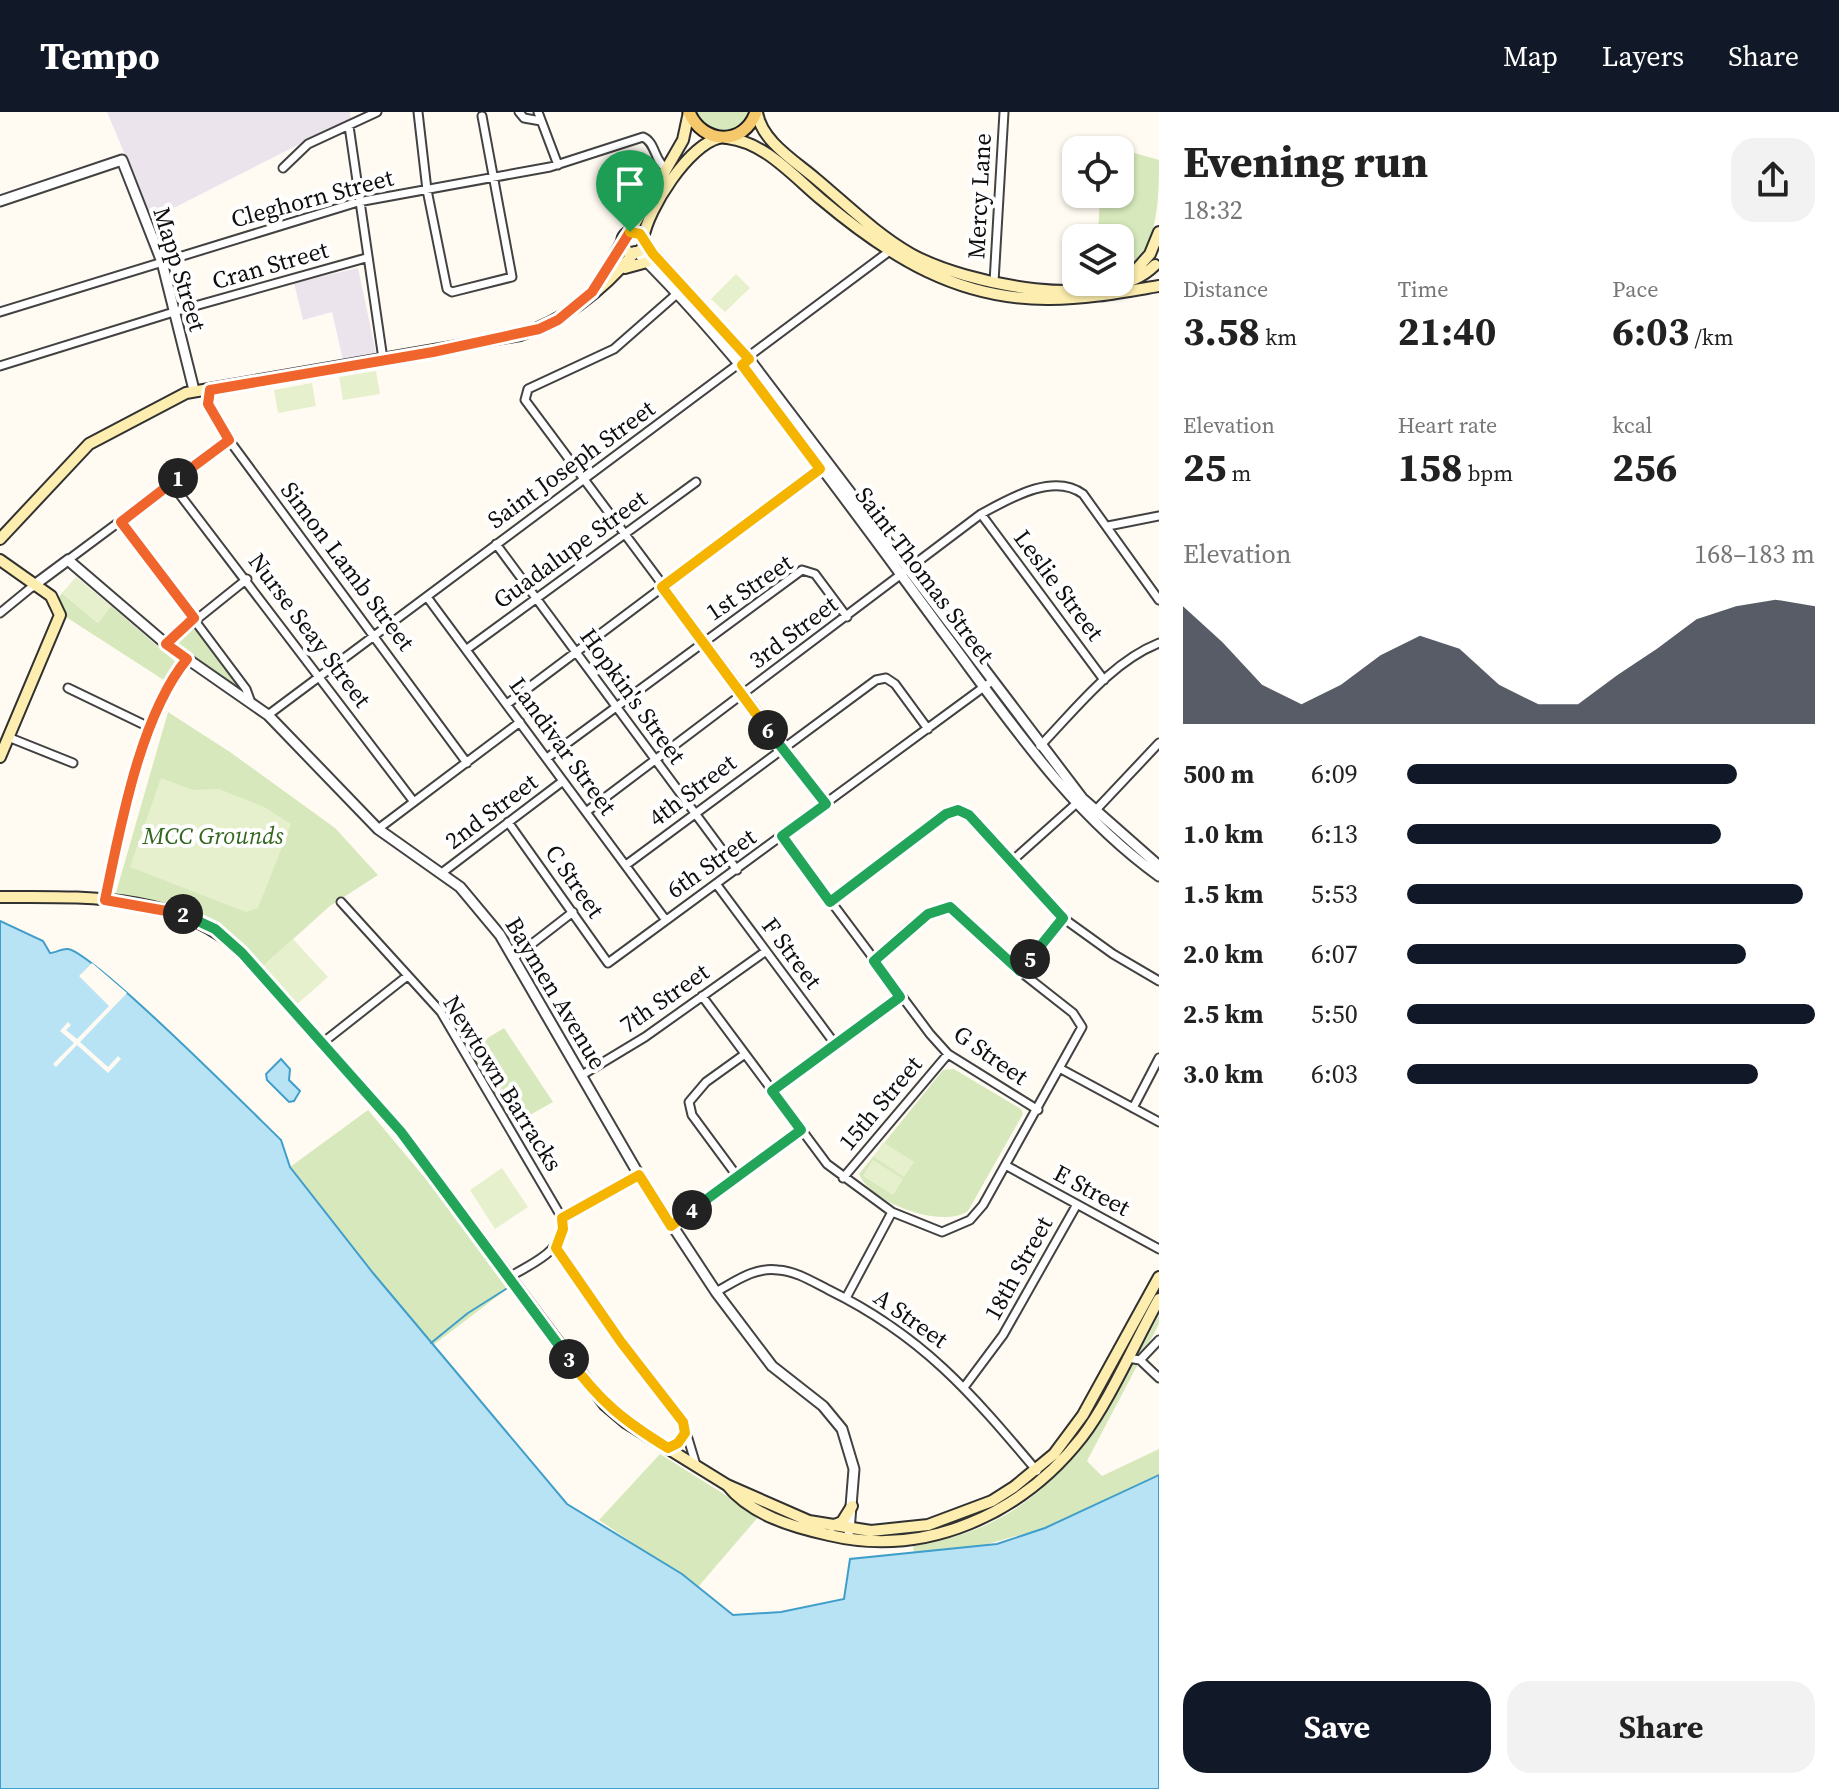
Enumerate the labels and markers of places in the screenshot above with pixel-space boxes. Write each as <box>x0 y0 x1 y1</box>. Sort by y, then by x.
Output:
pin <box>596 150 664 232</box>
pin: 1 <box>158 458 198 498</box>
pin: 6 <box>748 710 788 750</box>
pin: 2 <box>163 894 203 934</box>
pin: 5 <box>1010 939 1050 979</box>
pin: 4 <box>672 1190 712 1230</box>
pin: 3 <box>549 1339 589 1379</box>

